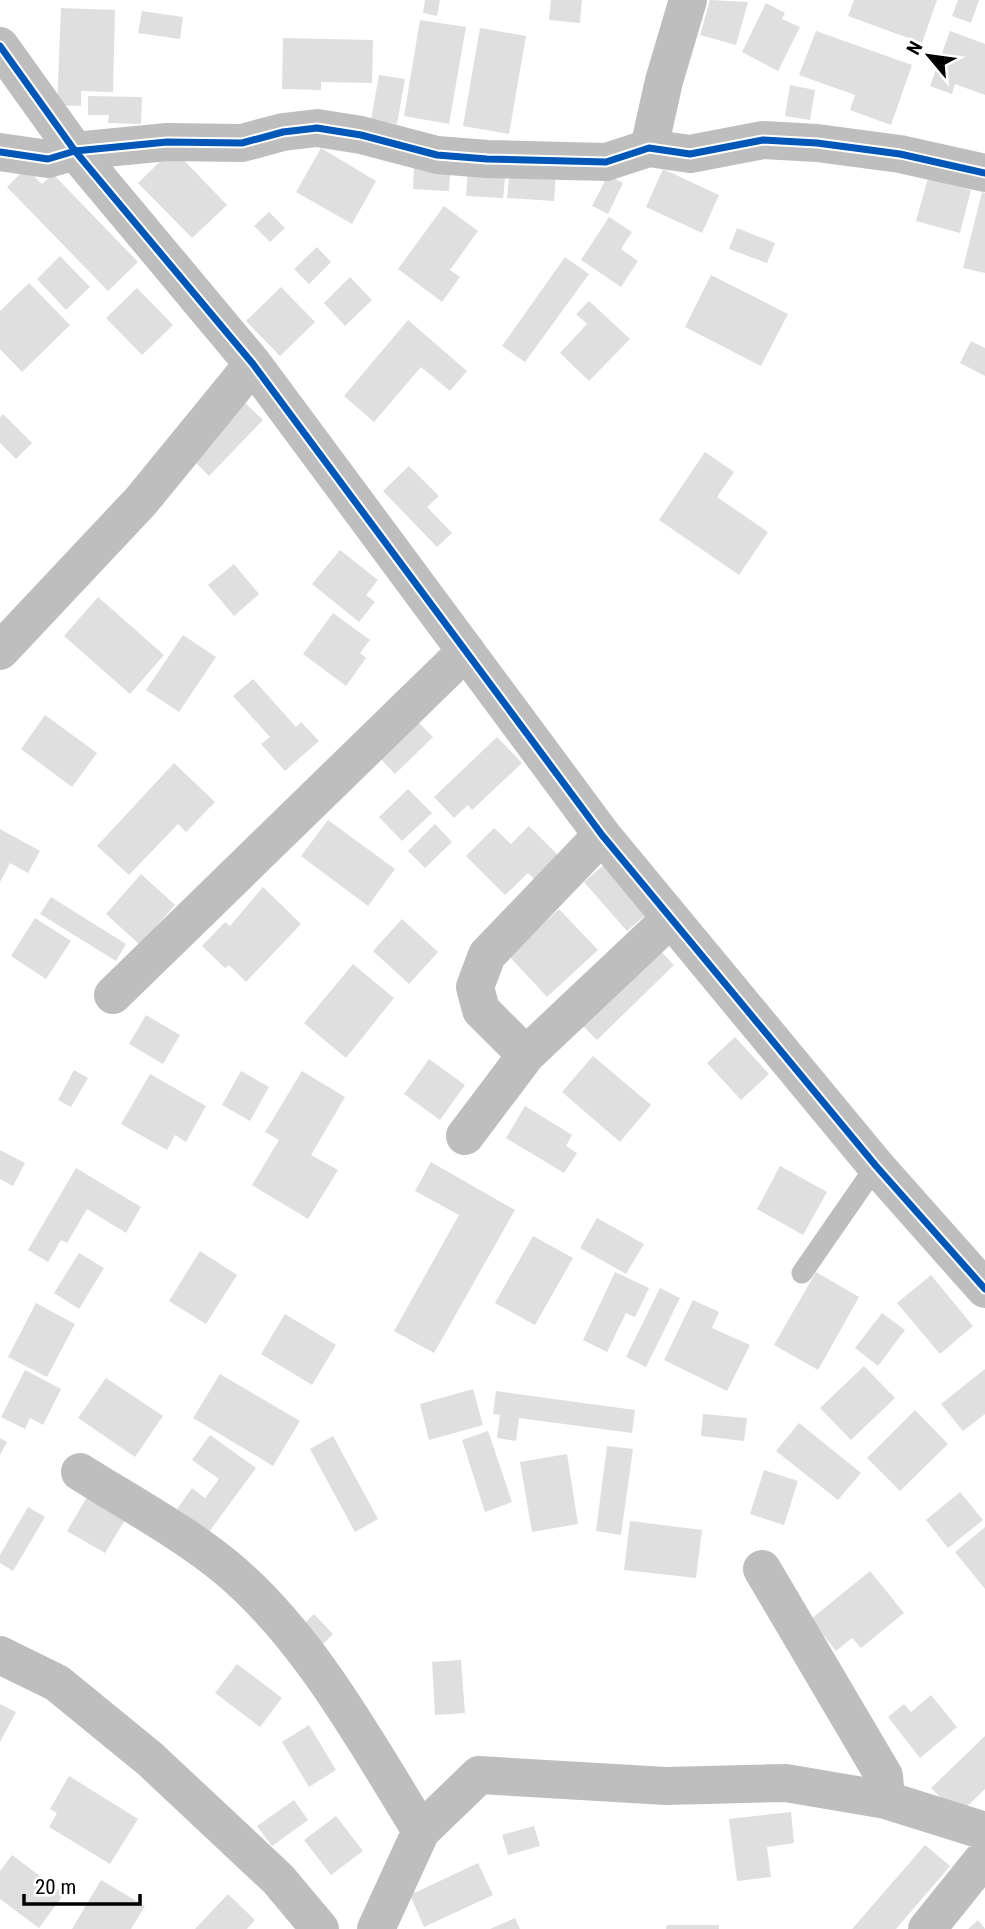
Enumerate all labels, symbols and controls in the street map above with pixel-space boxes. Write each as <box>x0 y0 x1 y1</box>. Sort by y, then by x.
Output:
north arrow <box>894 21 964 91</box>
text: N <box>902 37 927 59</box>
scale bar <box>24 1862 140 1906</box>
text: 20 m <box>35 1875 76 1899</box>

